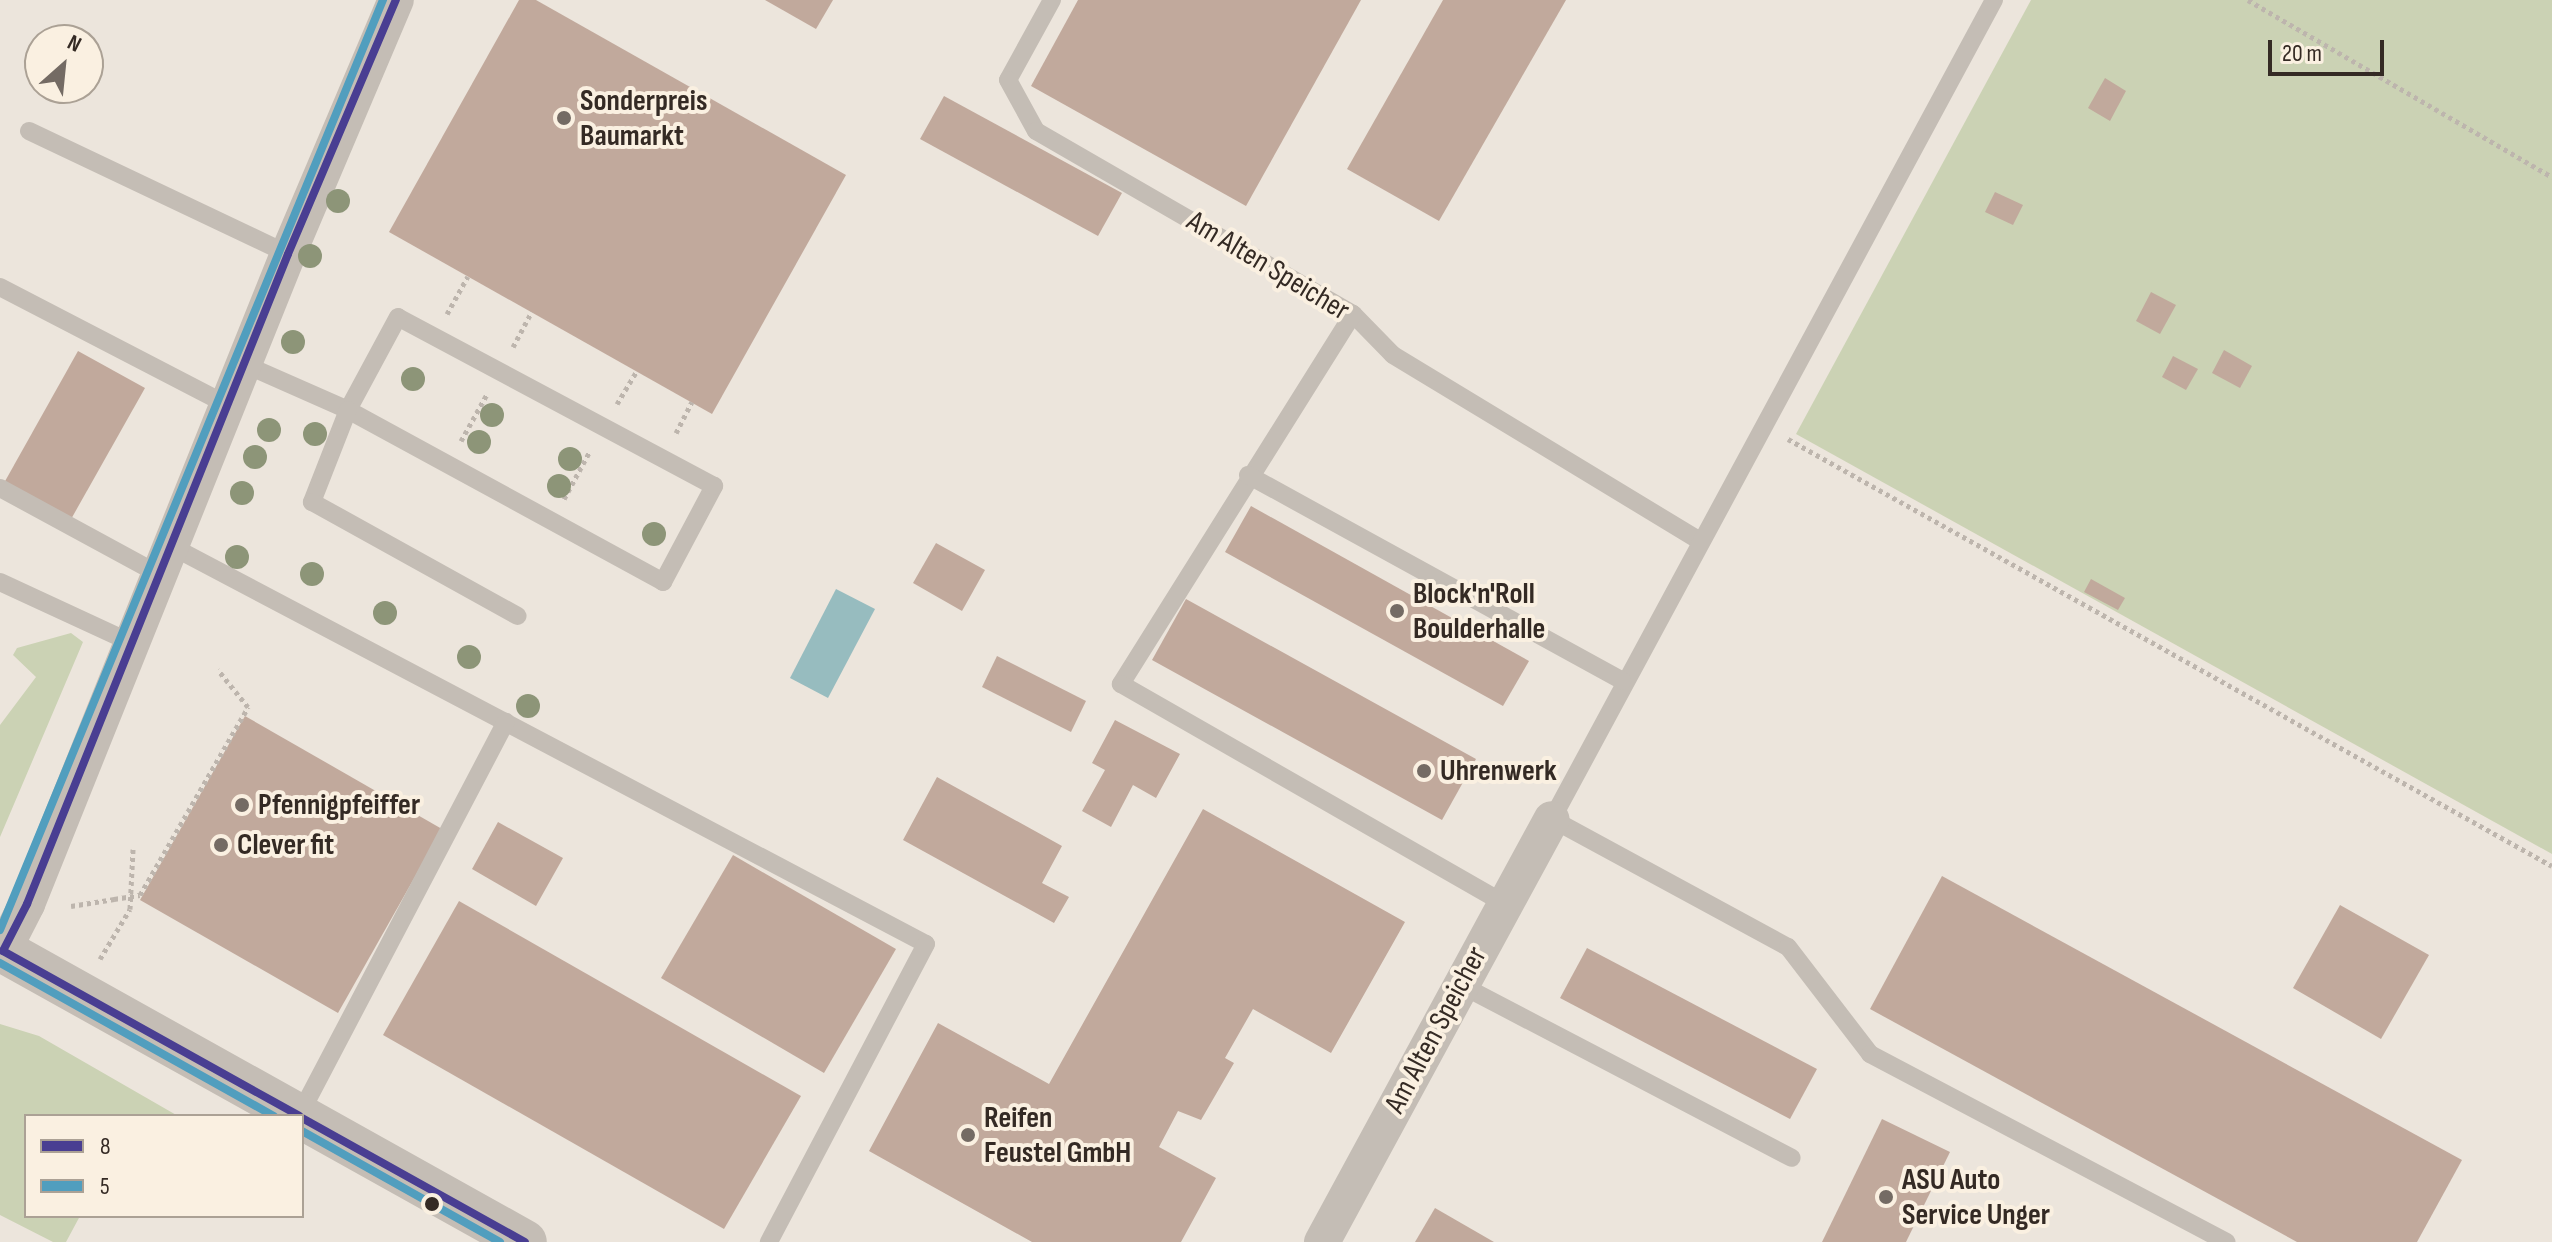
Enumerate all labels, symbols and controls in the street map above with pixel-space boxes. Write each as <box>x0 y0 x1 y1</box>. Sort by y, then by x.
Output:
north arrow <box>24 24 104 104</box>
scale bar <box>2272 24 2388 74</box>
text: N <box>63 29 86 59</box>
text: 20 m <box>2282 39 2322 68</box>
place label: Sonderpreis Baumarkt <box>580 83 707 154</box>
marker: Sonderpreis Baumarkt <box>555 109 573 127</box>
street label: Am Alten Speicher <box>1180 203 1356 329</box>
place label: Block'n'Roll Boulderhalle <box>1413 576 1545 646</box>
marker: Block'n'Roll Boulderhalle <box>1388 602 1406 620</box>
place label: Uhrenwerk <box>1440 753 1557 789</box>
marker: Uhrenwerk <box>1415 762 1433 780</box>
place label: Pfennigpfeiffer <box>258 787 420 823</box>
marker: Pfennigpfeiffer <box>233 796 251 814</box>
place label: Clever fit <box>237 827 334 863</box>
marker: Clever fit <box>212 836 230 854</box>
street label: Am Alten Speicher <box>1377 941 1495 1119</box>
place label: Reifen Feustel GmbH <box>984 1100 1131 1170</box>
legend <box>24 1114 304 1218</box>
marker: Reifen Feustel GmbH <box>959 1126 977 1144</box>
text: 8 <box>100 1132 111 1161</box>
place label: ASU Auto Service Unger <box>1902 1162 2050 1232</box>
text: 5 <box>100 1172 110 1201</box>
marker: ASU Auto Service Unger <box>1877 1188 1895 1206</box>
unlabelled marker <box>424 1196 440 1212</box>

